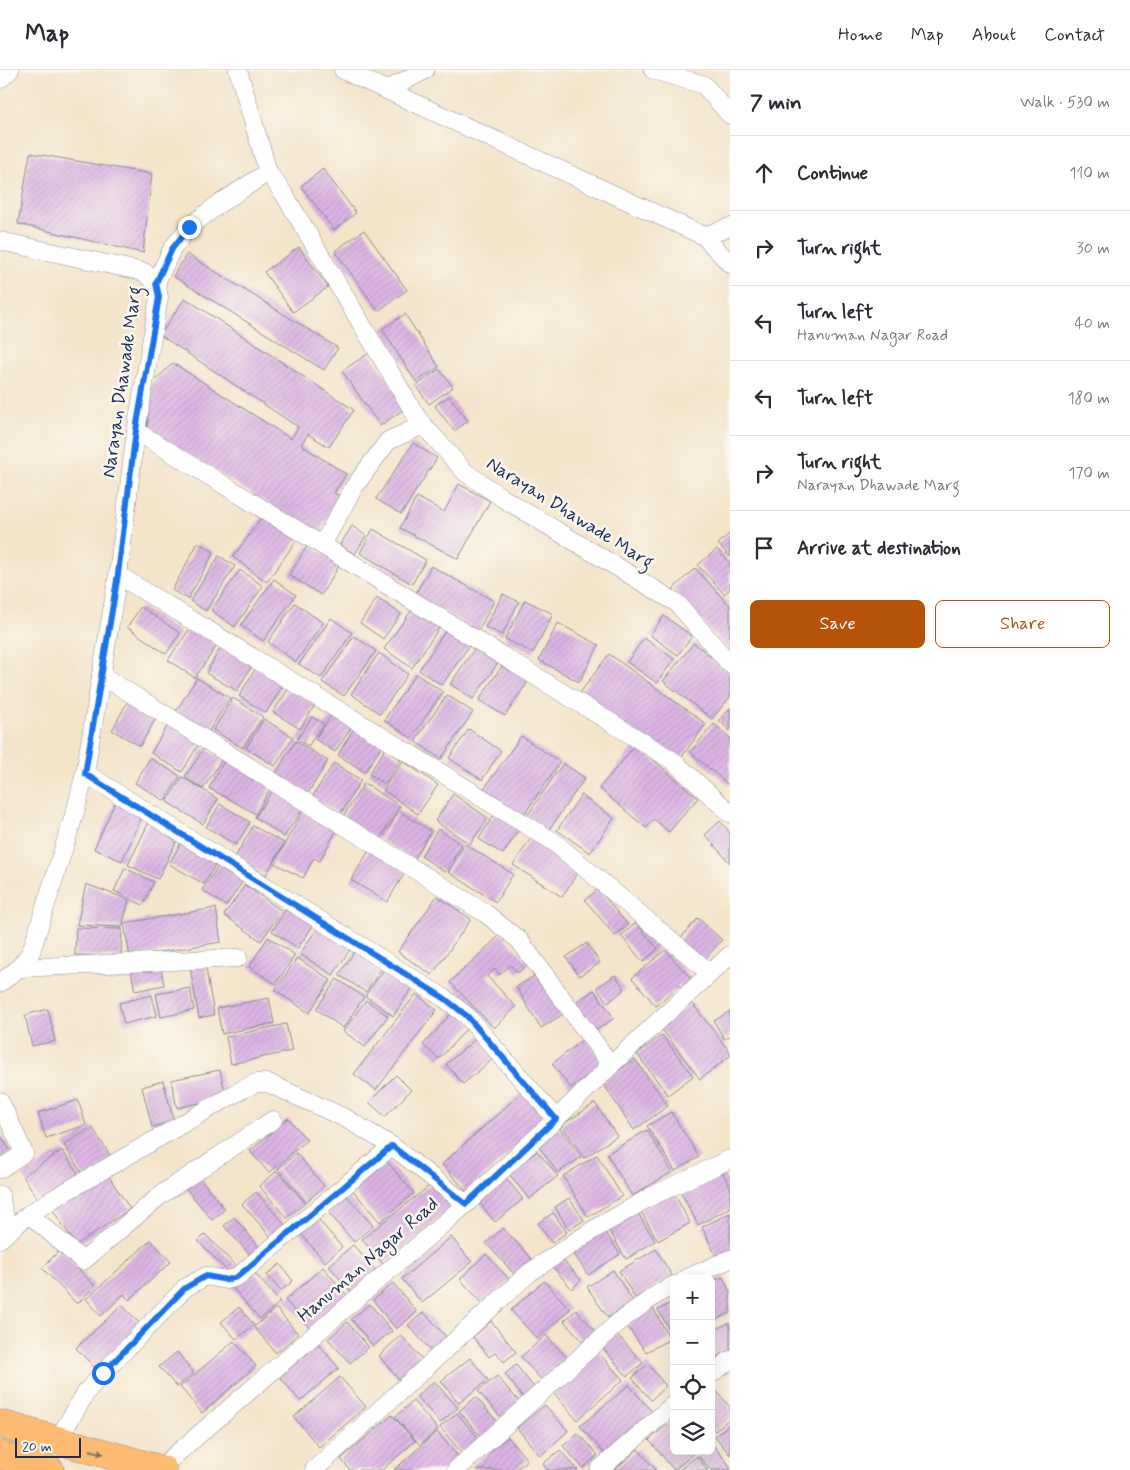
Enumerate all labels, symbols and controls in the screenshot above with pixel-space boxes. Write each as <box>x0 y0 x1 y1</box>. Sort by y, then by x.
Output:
text: Map <box>25 19 69 50</box>
text: Home <box>838 23 883 47</box>
text: Map <box>911 23 944 47</box>
text: About <box>972 23 1016 47</box>
text: Contact <box>1044 23 1105 47</box>
text: 7 min <box>750 89 802 117</box>
text: Walk · 530 m <box>1020 92 1110 113</box>
icon: ahead <box>750 159 778 187</box>
text: Continue <box>797 161 868 186</box>
text: 110 m <box>1069 163 1110 184</box>
route end <box>178 216 201 239</box>
icon: right <box>750 234 778 262</box>
text: Turn right <box>797 236 881 261</box>
text: 30 m <box>1077 238 1110 259</box>
street label: Narayan Dhawade Marg <box>96 285 151 480</box>
text: Turn left <box>797 300 873 325</box>
icon: left <box>750 309 778 337</box>
text: 40 m <box>1074 313 1110 334</box>
text: Hanuman Nagar Road <box>797 325 948 346</box>
icon: left <box>750 384 778 412</box>
text: Turn left <box>797 386 873 411</box>
text: 180 m <box>1067 388 1110 409</box>
text: Turn right <box>797 450 881 475</box>
street label: Narayan Dhawade Marg <box>480 451 659 577</box>
icon: right <box>750 459 778 487</box>
text: 170 m <box>1068 463 1110 484</box>
text: Narayan Dhawade Marg <box>797 475 960 496</box>
icon: arrive <box>750 534 778 562</box>
text: Arrive at destination <box>797 536 961 561</box>
button: Save <box>750 600 925 648</box>
button: Share <box>935 600 1110 648</box>
street label: Hanuman Nagar Road <box>292 1192 445 1330</box>
map controls <box>670 1275 715 1455</box>
button: + <box>670 1275 715 1320</box>
button: − <box>670 1320 715 1365</box>
route start <box>92 1362 115 1385</box>
button: locate <box>670 1365 715 1410</box>
button: layers <box>670 1410 715 1455</box>
scale bar <box>15 1435 81 1458</box>
text: 20 m <box>22 1438 52 1456</box>
one-way arrow <box>90 1448 105 1456</box>

